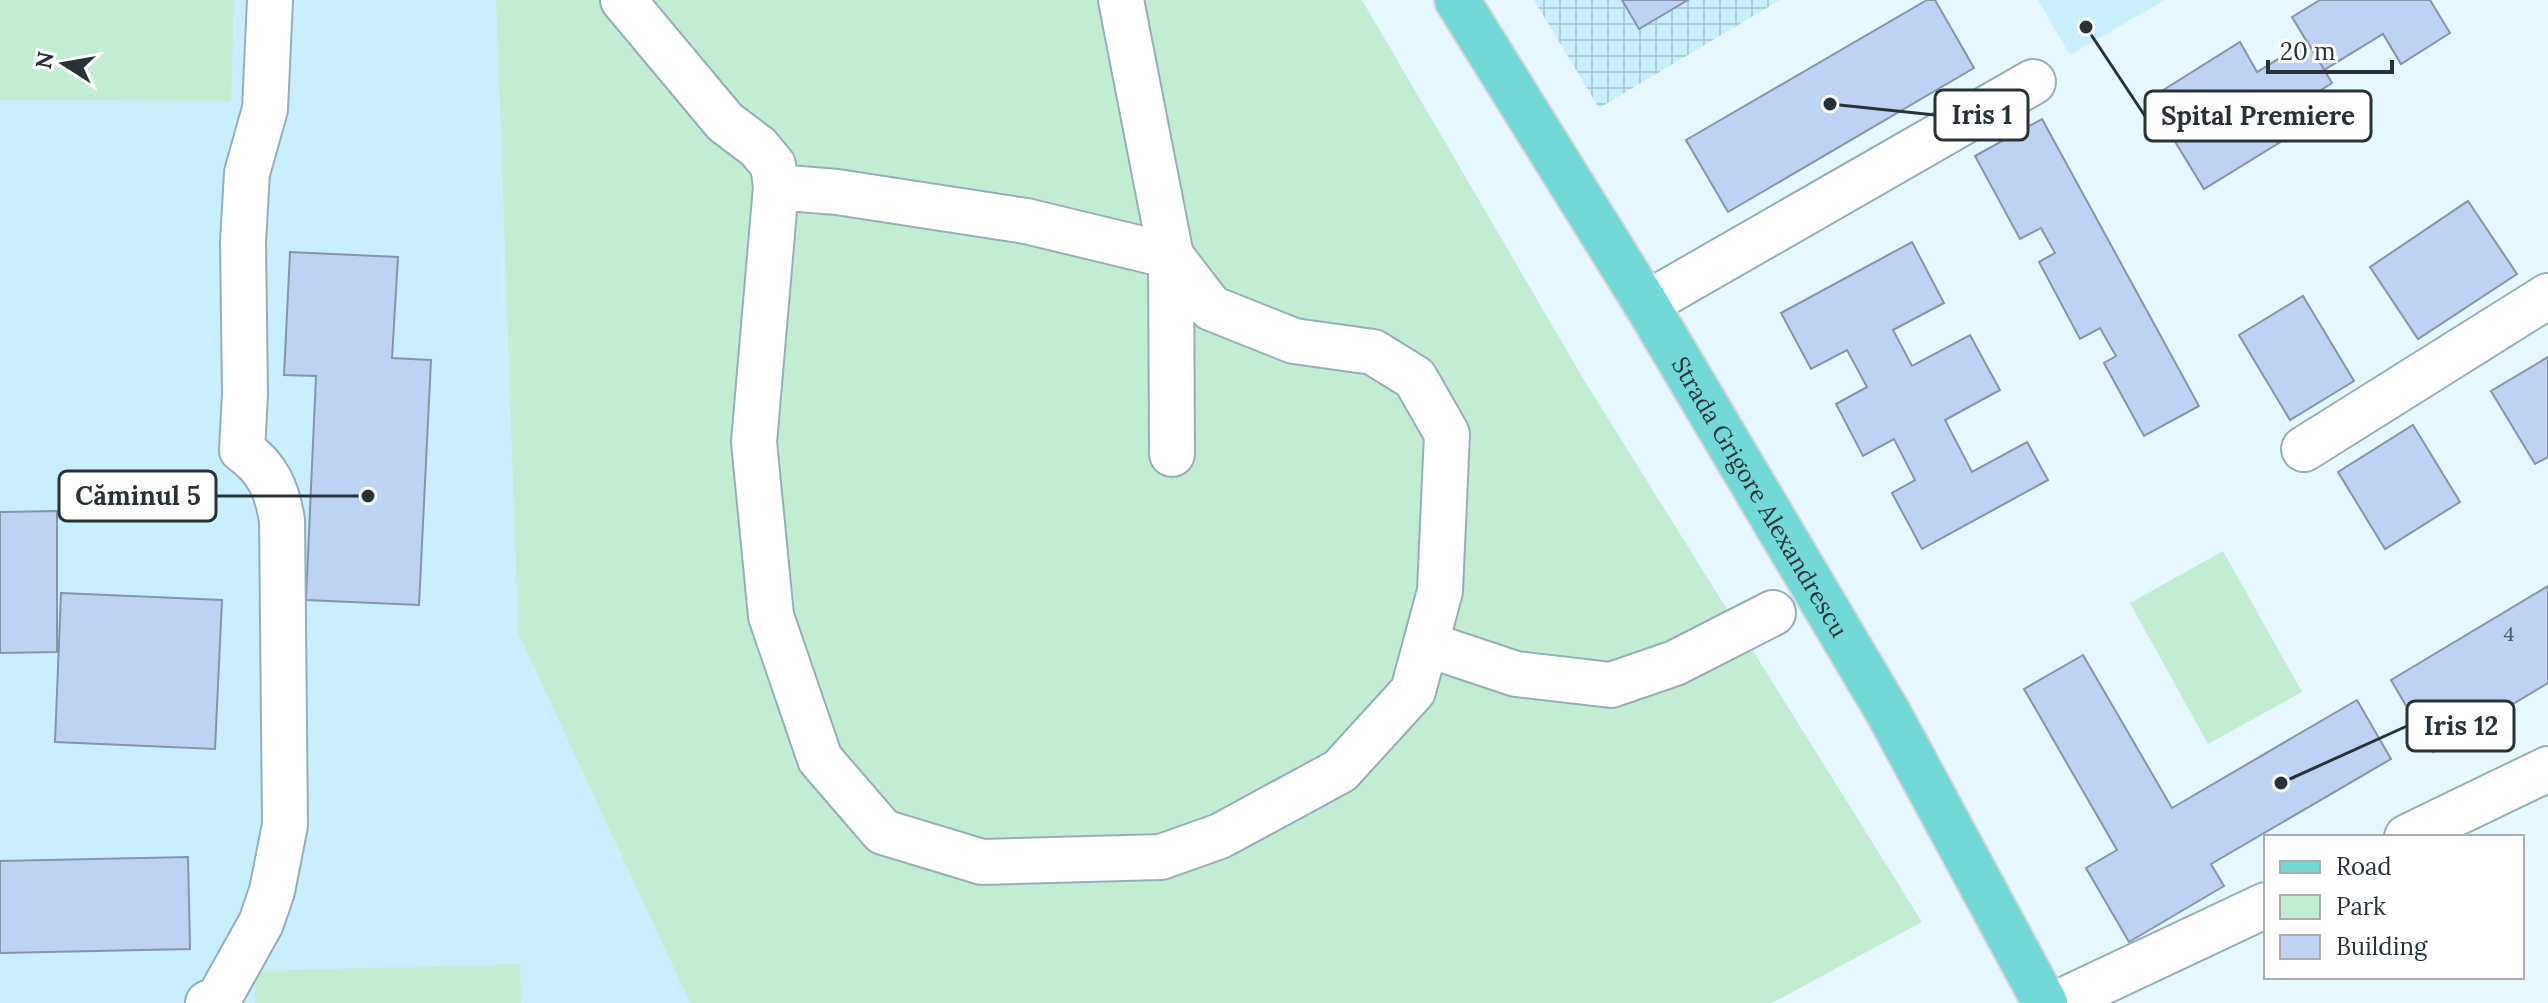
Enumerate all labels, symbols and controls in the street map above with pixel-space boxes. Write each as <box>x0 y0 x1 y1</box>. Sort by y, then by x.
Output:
north arrow <box>24 24 104 104</box>
scale bar <box>2268 24 2392 74</box>
text: 20 m <box>2280 36 2336 67</box>
text: N <box>29 49 60 71</box>
callout: Iris 1 <box>1935 90 2028 140</box>
callout: Spital Premiere <box>2145 91 2371 141</box>
text: Iris 1 <box>1952 98 2012 131</box>
text: Spital Premiere <box>2161 99 2355 132</box>
street label: Strada Grigore Alexandrescu <box>1665 351 1855 643</box>
callout: Căminul 5 <box>59 471 216 521</box>
text: Căminul 5 <box>75 479 201 512</box>
house number: 4 <box>2504 621 2515 646</box>
callout: Iris 12 <box>2407 701 2514 751</box>
text: Iris 12 <box>2424 709 2498 742</box>
legend <box>2264 835 2524 979</box>
text: Road <box>2336 851 2392 882</box>
text: Park <box>2336 891 2386 922</box>
text: Building <box>2336 931 2428 962</box>

